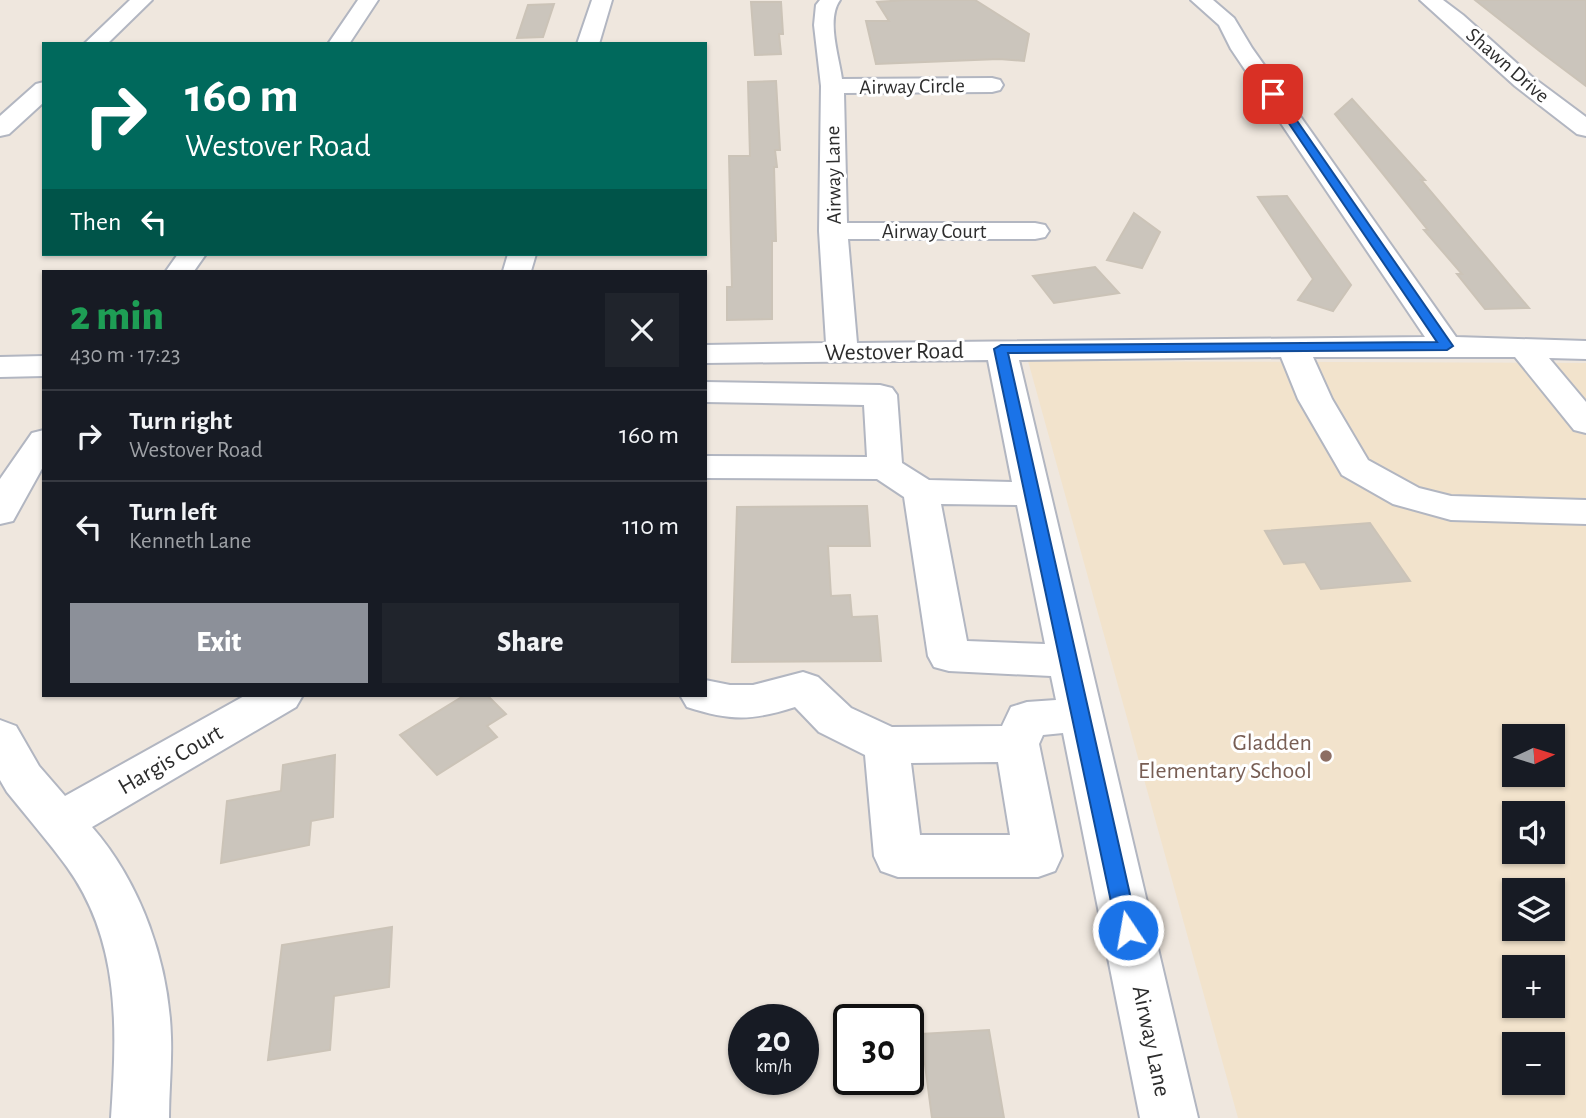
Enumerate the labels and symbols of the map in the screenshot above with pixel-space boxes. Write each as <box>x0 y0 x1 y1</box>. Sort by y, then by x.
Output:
street label: Shawn Drive <box>1462 24 1553 107</box>
pin <box>1243 64 1303 124</box>
street label: Airway Circle <box>859 75 965 98</box>
street label: Airway Lane <box>822 125 845 225</box>
street label: Airway Court <box>882 221 987 242</box>
street label: Westover Road <box>824 339 964 365</box>
street label: Hargis Court <box>114 720 227 799</box>
north arrow <box>1502 724 1564 788</box>
place label: Gladden Elementary School <box>1138 731 1312 783</box>
marker: Gladden Elementary School <box>1318 748 1334 764</box>
position arrow <box>1091 893 1165 967</box>
street label: Airway Lane <box>1128 984 1174 1099</box>
speed limit sign: 30 <box>833 1004 924 1095</box>

